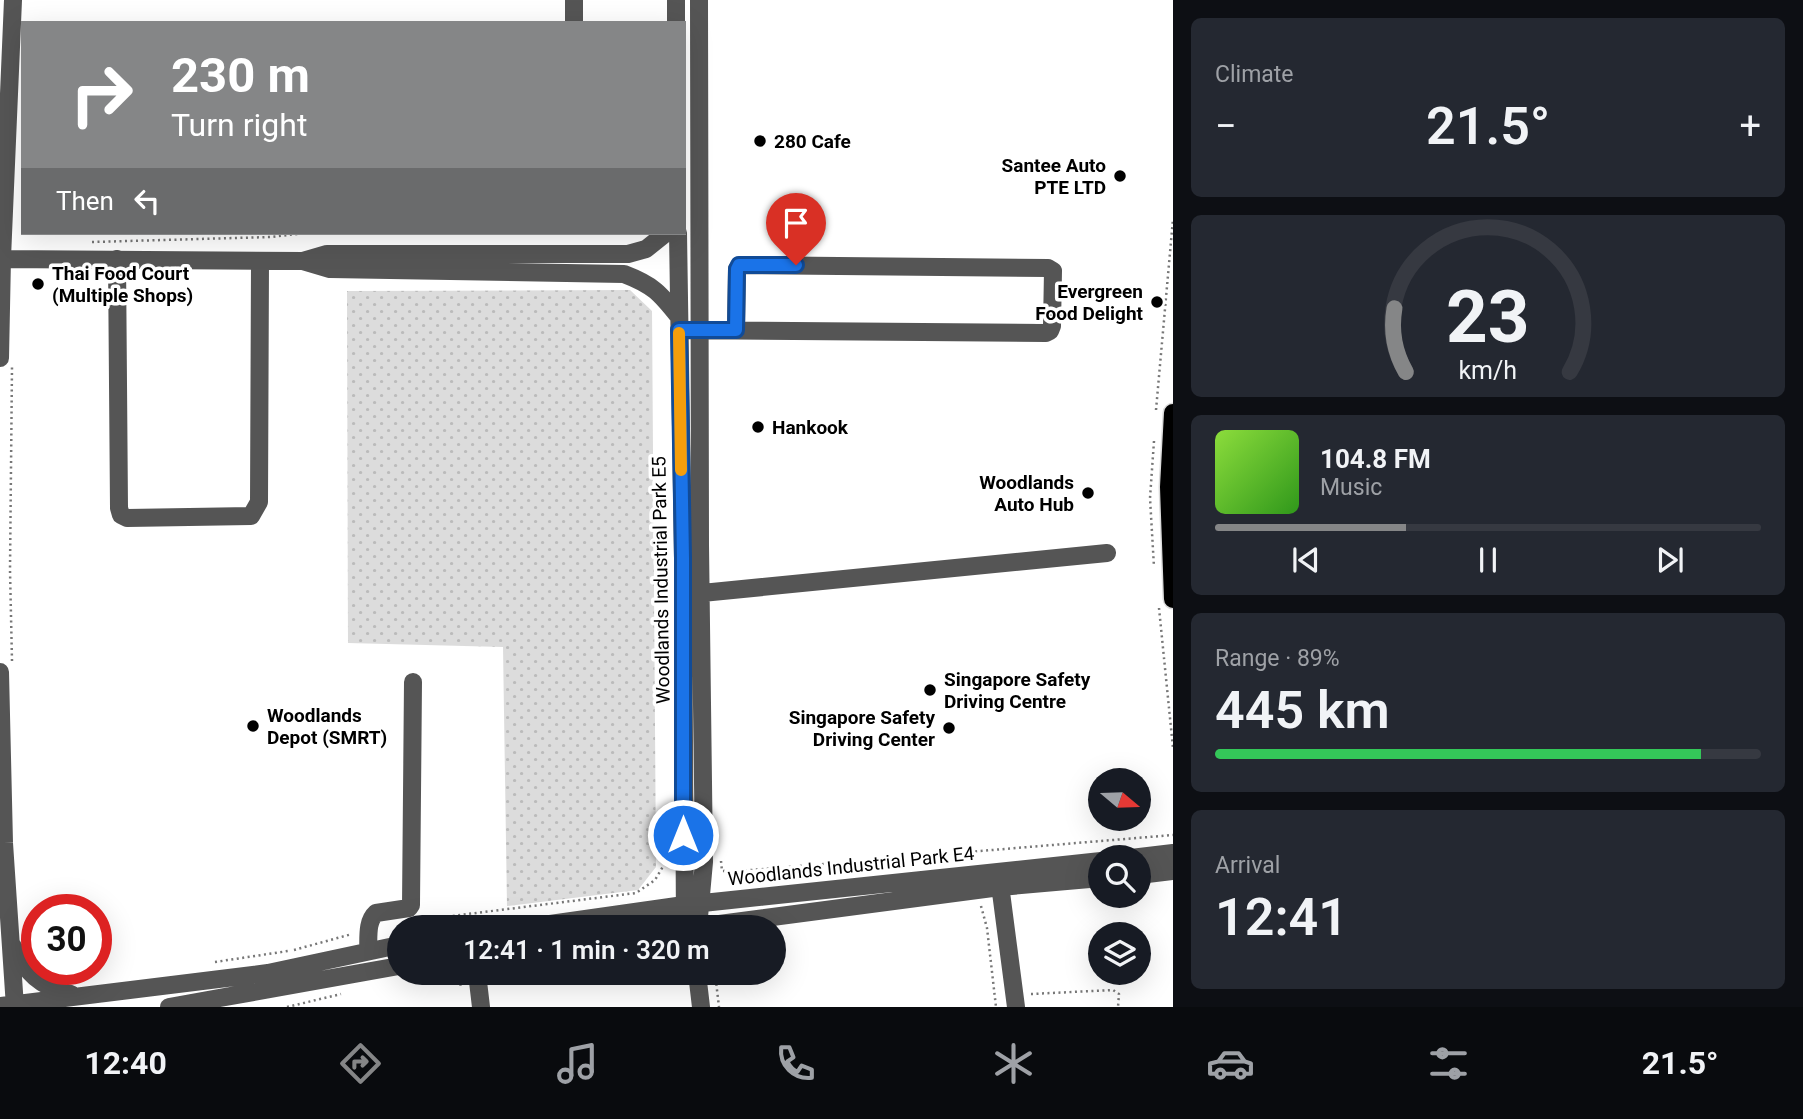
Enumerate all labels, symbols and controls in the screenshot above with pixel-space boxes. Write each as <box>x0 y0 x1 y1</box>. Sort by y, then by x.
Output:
text: 230 m <box>171 47 310 104</box>
icon: right <box>56 49 147 140</box>
text: Climate <box>1215 61 1294 88</box>
text: 21.5° <box>1426 96 1550 157</box>
text: − <box>1215 104 1237 148</box>
text: + <box>1739 104 1761 148</box>
text: Turn right <box>171 106 307 144</box>
place label: 280 Cafe <box>774 130 851 153</box>
marker: 280 Cafe <box>752 133 768 149</box>
place label: Santee Auto PTE LTD <box>1002 154 1106 199</box>
marker: Santee Auto PTE LTD <box>1112 168 1128 184</box>
icon: left <box>128 182 166 220</box>
text: Then <box>56 186 114 216</box>
pin <box>766 193 826 265</box>
icon: arrive <box>777 204 815 242</box>
place label: Thai Food Court (Multiple Shops) <box>52 262 193 307</box>
text: 23 <box>1446 275 1530 361</box>
marker: Thai Food Court (Multiple Shops) <box>30 276 46 292</box>
place label: Evergreen Food Delight <box>1035 280 1144 325</box>
marker: Evergreen Food Delight <box>1149 294 1165 310</box>
text: km/h <box>1459 356 1517 385</box>
place label: Hankook <box>772 416 849 439</box>
marker: Hankook <box>750 419 766 435</box>
text: 104.8 FM <box>1320 444 1431 474</box>
street label: Woodlands Industrial Park E5 <box>647 456 675 704</box>
place label: Woodlands Auto Hub <box>979 471 1074 516</box>
text: Music <box>1320 474 1382 501</box>
marker: Woodlands Auto Hub <box>1080 485 1096 501</box>
icon: previous <box>1287 541 1325 579</box>
icon: pause <box>1469 541 1507 579</box>
icon: next <box>1651 541 1689 579</box>
text: Range · 89% <box>1215 645 1340 672</box>
place label: Singapore Safety Driving Centre <box>944 668 1091 713</box>
text: 445 km <box>1215 680 1390 741</box>
marker: Singapore Safety Driving Centre <box>922 682 938 698</box>
place label: Woodlands Depot (SMRT) <box>267 704 387 749</box>
place label: Singapore Safety Driving Center <box>789 706 935 751</box>
marker: Woodlands Depot (SMRT) <box>245 718 261 734</box>
marker: Singapore Safety Driving Center <box>941 720 957 736</box>
north arrow <box>1088 768 1152 831</box>
map controls <box>1088 768 1151 985</box>
position arrow <box>646 798 720 872</box>
street label: Woodlands Industrial Park E4 <box>727 842 976 890</box>
button: search <box>1088 845 1151 908</box>
text: Arrival <box>1215 852 1280 879</box>
text: 12:41 <box>1215 887 1348 948</box>
speed limit sign: 30 <box>21 894 112 985</box>
button: layers <box>1088 922 1151 985</box>
text: 12:41 · 1 min · 320 m <box>463 935 710 965</box>
icon: directions <box>336 1039 385 1088</box>
icon: music <box>553 1039 602 1088</box>
icon: phone <box>771 1039 820 1088</box>
icon: climate <box>989 1039 1038 1088</box>
icon: car <box>1206 1039 1255 1088</box>
icon: filters <box>1424 1039 1473 1088</box>
text: 12:40 <box>84 1044 167 1082</box>
text: 21.5° <box>1642 1044 1719 1082</box>

